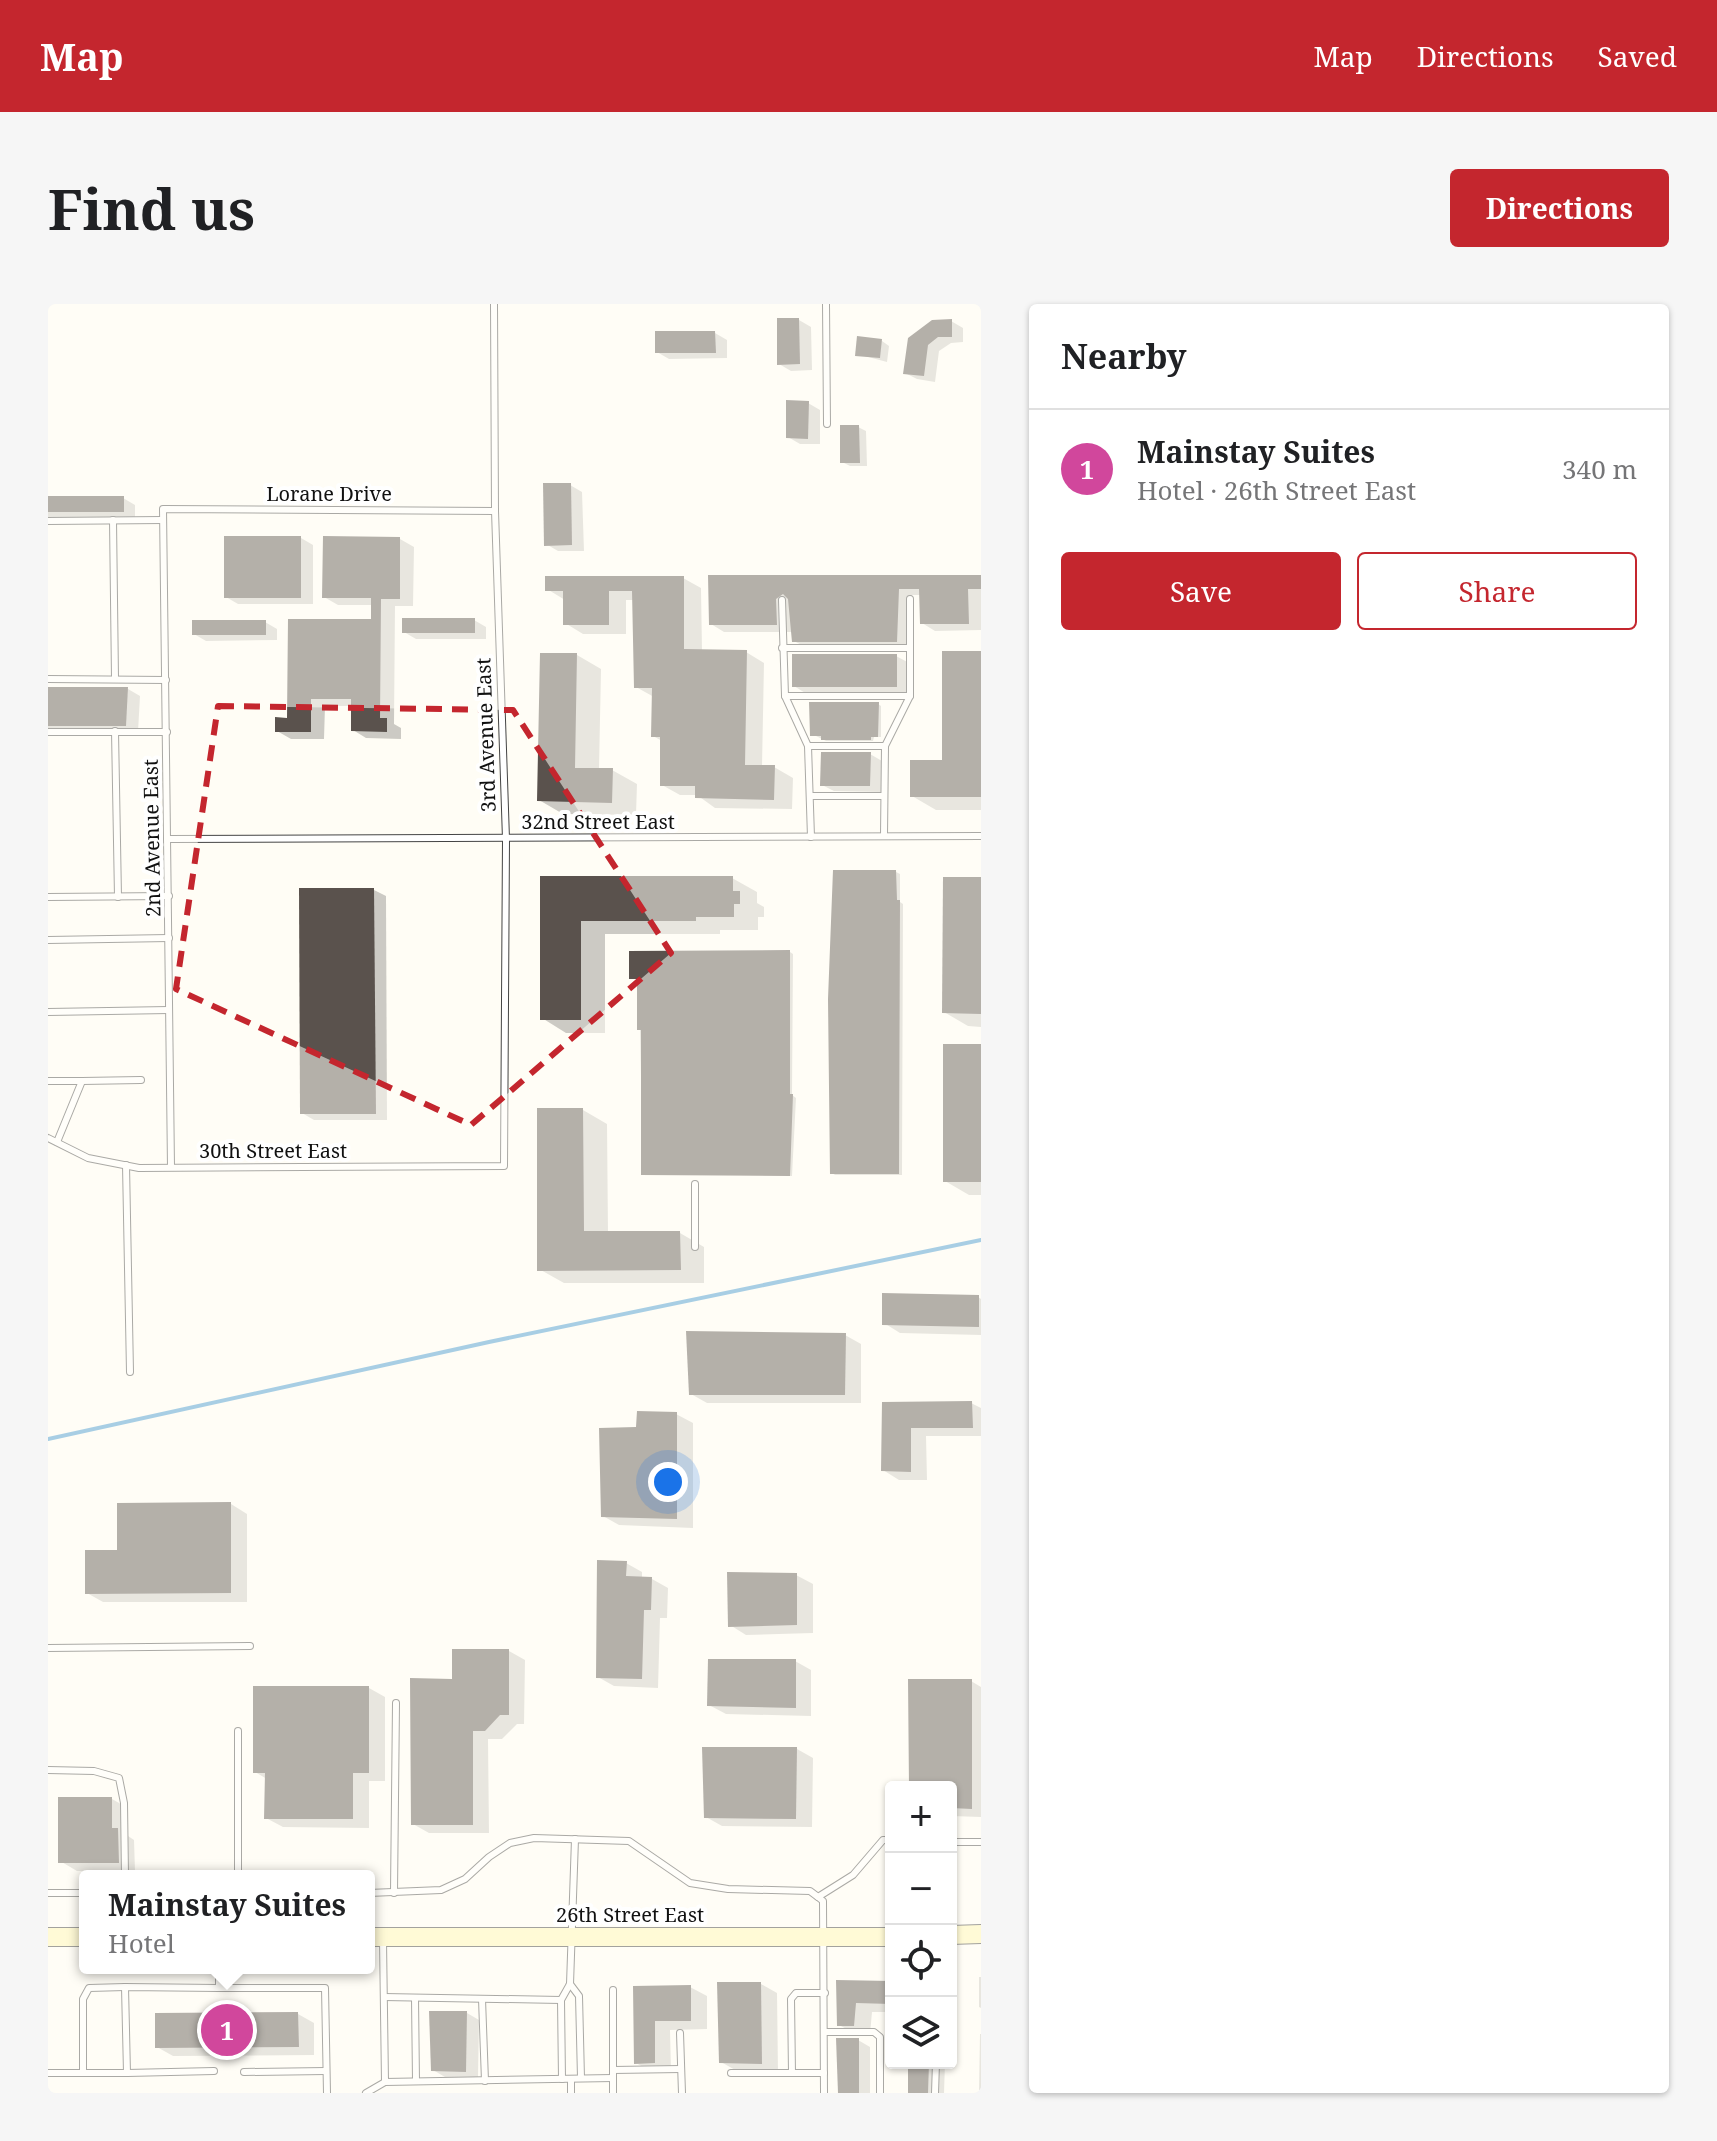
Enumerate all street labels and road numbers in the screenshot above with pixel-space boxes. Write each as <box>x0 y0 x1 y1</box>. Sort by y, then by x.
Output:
street label: Lorane Drive <box>266 480 392 507</box>
street label: 3rd Avenue East <box>469 657 502 813</box>
street label: 2nd Avenue East <box>137 759 166 917</box>
street label: 32nd Street East <box>521 808 675 835</box>
street label: 30th Street East <box>199 1137 347 1164</box>
street label: 26th Street East <box>556 1901 704 1928</box>

